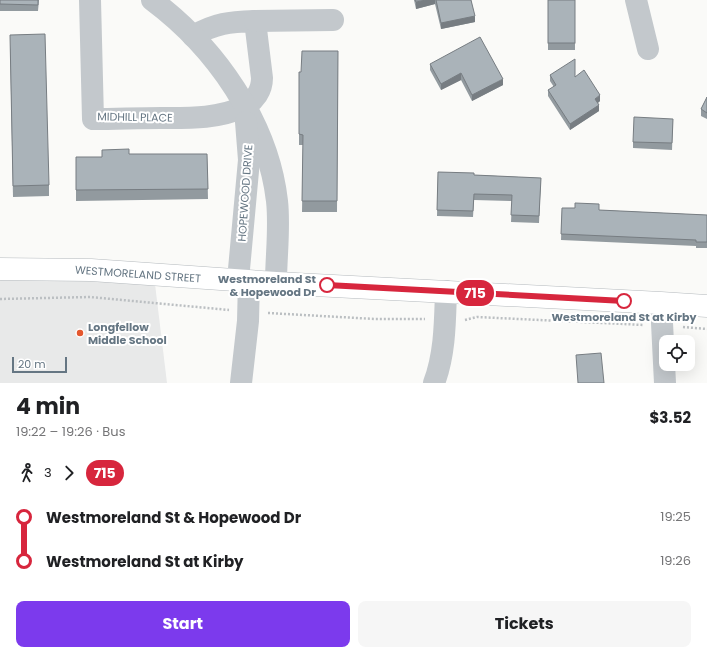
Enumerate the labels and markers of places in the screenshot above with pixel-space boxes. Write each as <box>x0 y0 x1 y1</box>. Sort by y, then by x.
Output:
place label: Westmoreland St & Hopewood Dr <box>218 271 317 300</box>
marker: Westmoreland St & Hopewood Dr <box>319 277 335 293</box>
marker: Westmoreland St at Kirby <box>616 293 632 309</box>
place label: Westmoreland St at Kirby <box>552 309 696 325</box>
place label: Longfellow Middle School <box>88 319 167 348</box>
marker: Longfellow Middle School <box>75 328 85 338</box>

